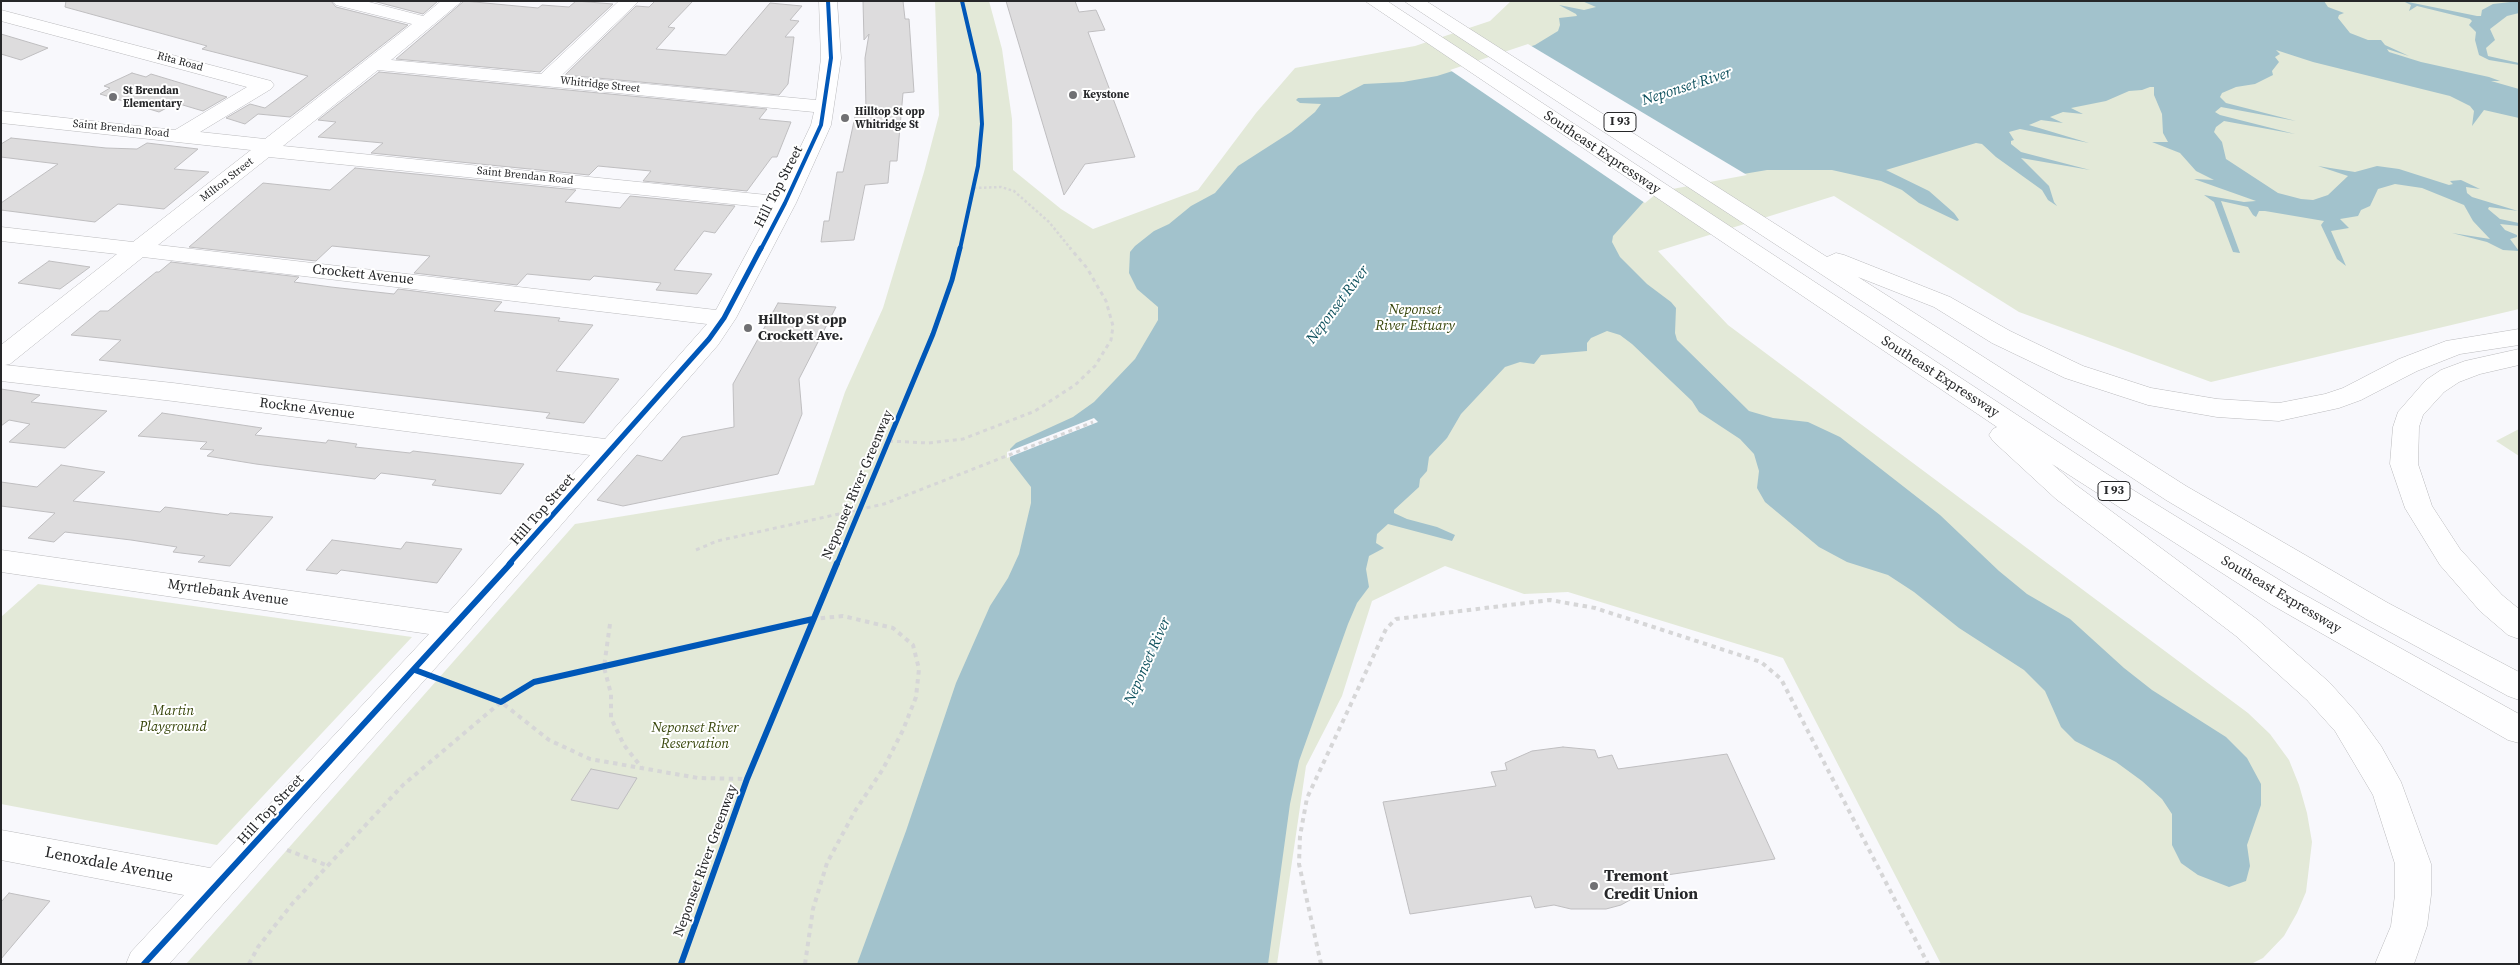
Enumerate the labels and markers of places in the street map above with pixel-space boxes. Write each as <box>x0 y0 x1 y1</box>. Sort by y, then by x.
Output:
place label: St Brendan Elementary <box>123 84 182 110</box>
place label: Keystone <box>1083 88 1129 102</box>
marker: Keystone <box>1067 89 1079 101</box>
marker: St Brendan Elementary <box>107 91 119 103</box>
place label: Hilltop St opp Whitridge St <box>855 105 925 131</box>
marker: Hilltop St opp Whitridge St <box>839 112 851 124</box>
place label: Hilltop St opp Crockett Ave. <box>758 312 847 344</box>
marker: Hilltop St opp Crockett Ave. <box>742 322 754 334</box>
place label: Tremont Credit Union <box>1604 867 1698 905</box>
marker: Tremont Credit Union <box>1588 880 1600 892</box>

